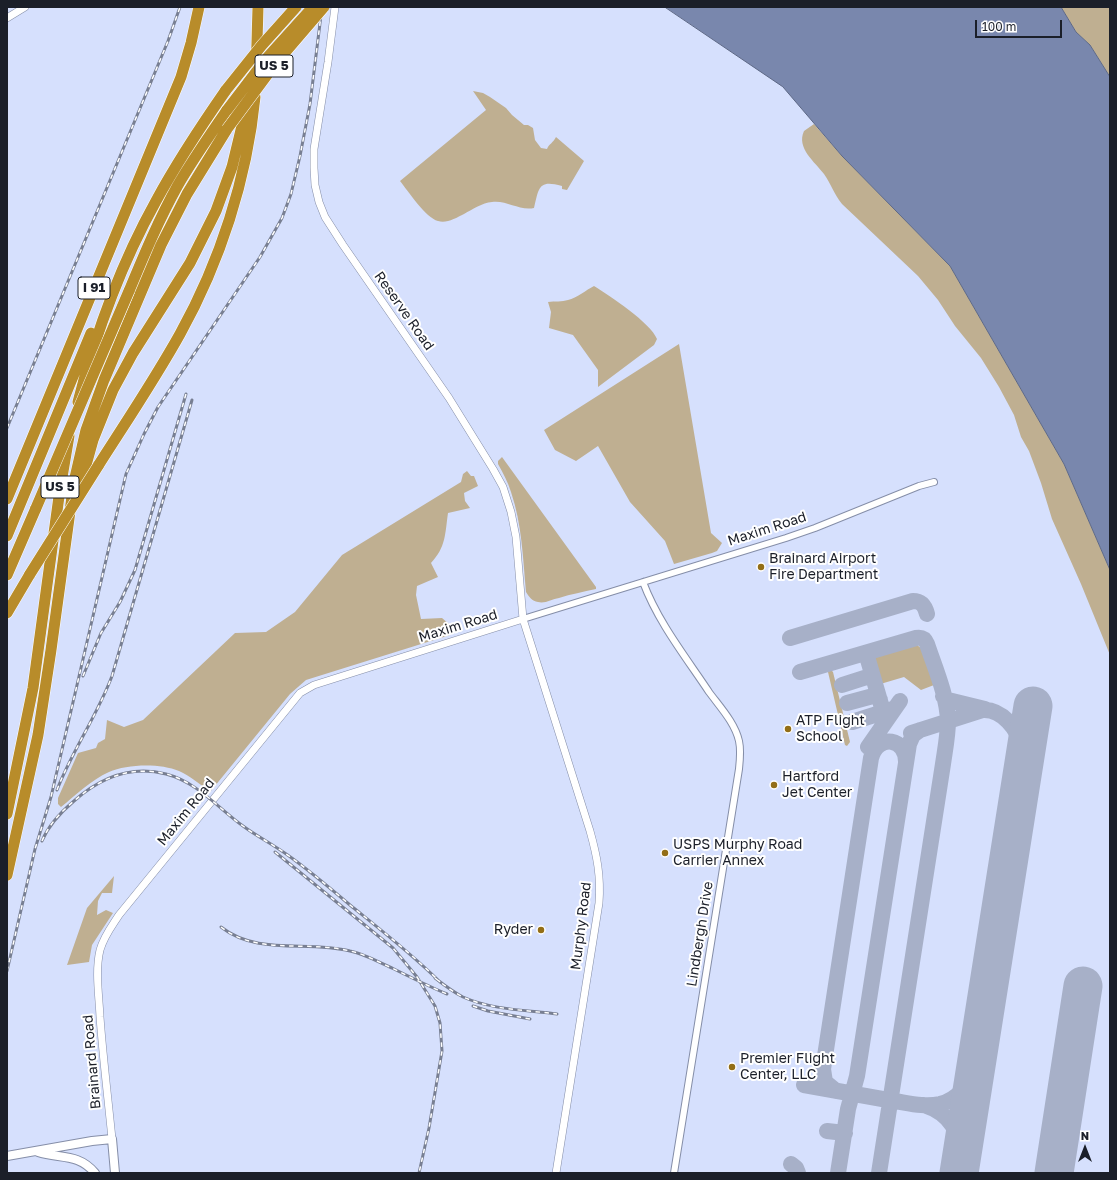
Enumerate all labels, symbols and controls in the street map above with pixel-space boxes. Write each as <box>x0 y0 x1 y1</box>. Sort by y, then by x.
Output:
scale bar <box>977 12 1064 38</box>
text: 100 m <box>982 19 1016 34</box>
road number: US 5 <box>255 55 293 77</box>
street label: Reserve Road <box>371 268 437 354</box>
road number: I 91 <box>78 277 110 299</box>
road number: US 5 <box>41 476 79 498</box>
street label: Maxim Road <box>726 508 808 550</box>
place label: Brainard Airport Fire Department <box>769 551 878 584</box>
marker: Brainard Airport Fire Department <box>756 562 766 572</box>
street label: Maxim Road <box>417 606 499 646</box>
place label: ATP Flight School <box>796 713 865 746</box>
marker: ATP Flight School <box>783 724 793 734</box>
place label: Hartford Jet Center <box>782 769 852 802</box>
street label: Maxim Road <box>154 775 218 849</box>
marker: Hartford Jet Center <box>769 780 779 790</box>
place label: USPS Murphy Road Carrier Annex <box>673 837 802 870</box>
marker: USPS Murphy Road Carrier Annex <box>660 848 670 858</box>
street label: Lindbergh Drive <box>683 880 717 988</box>
street label: Murphy Road <box>567 881 595 971</box>
place label: Ryder <box>494 922 533 938</box>
marker: Ryder <box>536 925 546 935</box>
street label: Brainard Road <box>80 1014 104 1110</box>
place label: Premier Flight Center, LLC <box>740 1051 835 1084</box>
marker: Premier Flight Center, LLC <box>727 1062 737 1072</box>
north arrow <box>1065 1128 1105 1168</box>
text: N <box>1081 1129 1089 1142</box>

